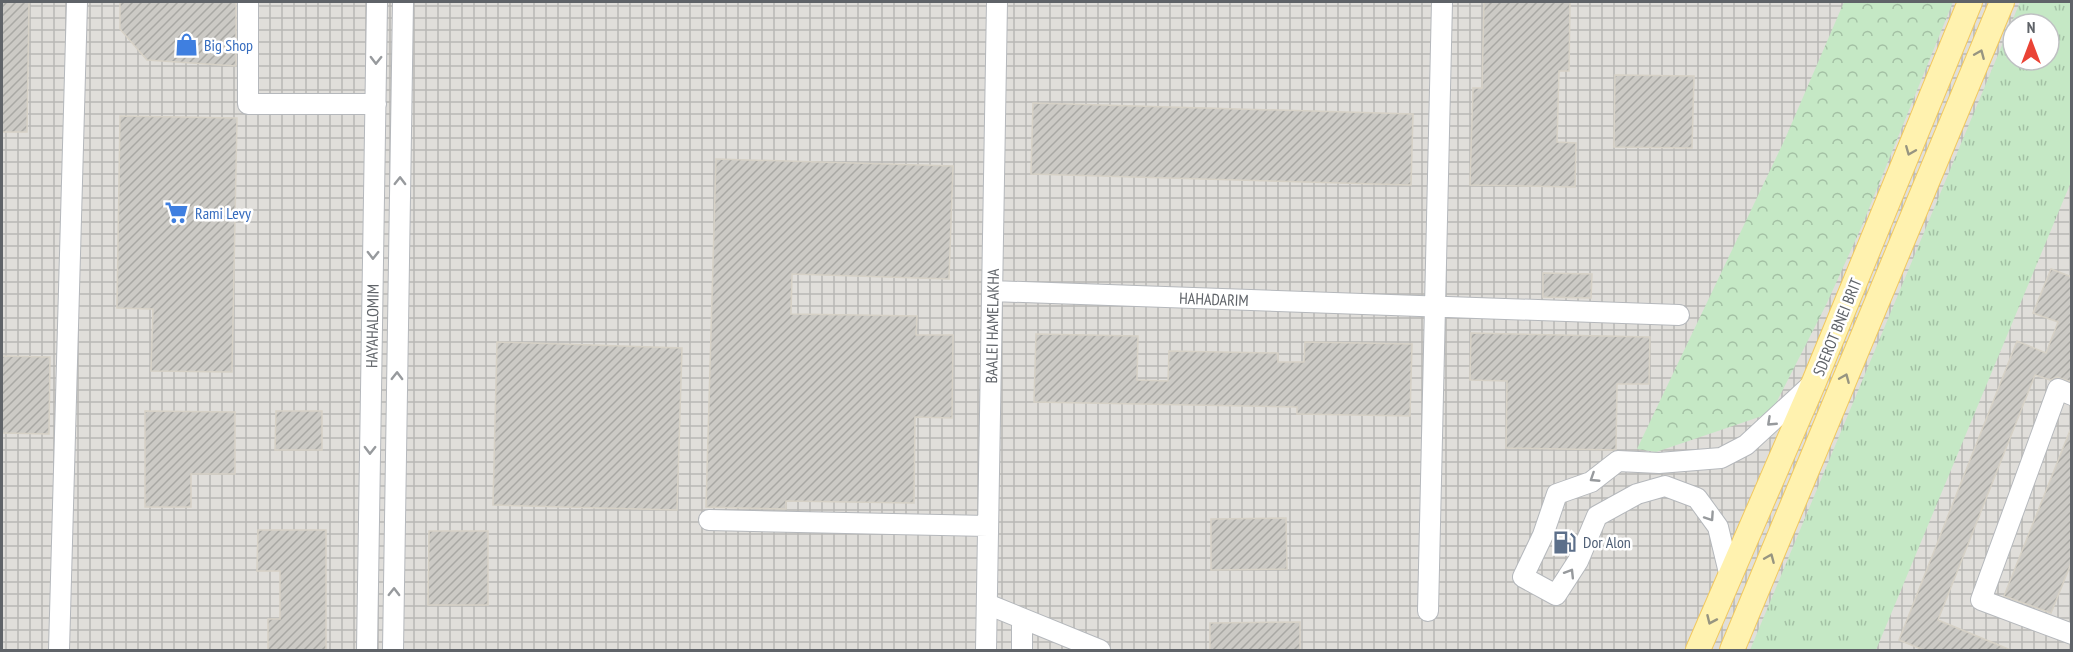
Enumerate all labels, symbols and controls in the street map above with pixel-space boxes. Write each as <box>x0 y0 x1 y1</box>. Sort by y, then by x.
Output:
north arrow <box>2001 12 2061 72</box>
text: N <box>2027 17 2035 37</box>
shop icon: Big Shop <box>173 32 199 58</box>
place label: Big Shop <box>204 35 253 55</box>
one-way arrow <box>1972 49 1984 60</box>
one-way arrow <box>370 55 383 64</box>
one-way arrow <box>1905 144 1917 155</box>
one-way arrow <box>394 177 406 186</box>
supermarket icon: Rami Levy <box>164 200 190 226</box>
place label: Rami Levy <box>195 203 251 223</box>
one-way arrow <box>367 250 379 259</box>
street label: BAALEI HAMELAKHA <box>981 268 1003 384</box>
street label: SDEROT BNEI BRIT <box>1808 275 1866 379</box>
street label: HAYAHALOMIM <box>361 284 383 368</box>
street label: HAHADARIM <box>1179 288 1249 310</box>
one-way arrow <box>391 372 403 381</box>
one-way arrow <box>1838 373 1850 384</box>
one-way arrow <box>1768 415 1778 426</box>
one-way arrow <box>364 445 376 454</box>
one-way arrow <box>1590 471 1601 482</box>
one-way arrow <box>1703 510 1714 521</box>
fuel station icon: Dor Alon <box>1552 529 1578 555</box>
place label: Dor Alon <box>1583 532 1631 552</box>
one-way arrow <box>1763 553 1775 564</box>
one-way arrow <box>1563 569 1575 579</box>
one-way arrow <box>388 588 400 597</box>
one-way arrow <box>1706 614 1718 625</box>

